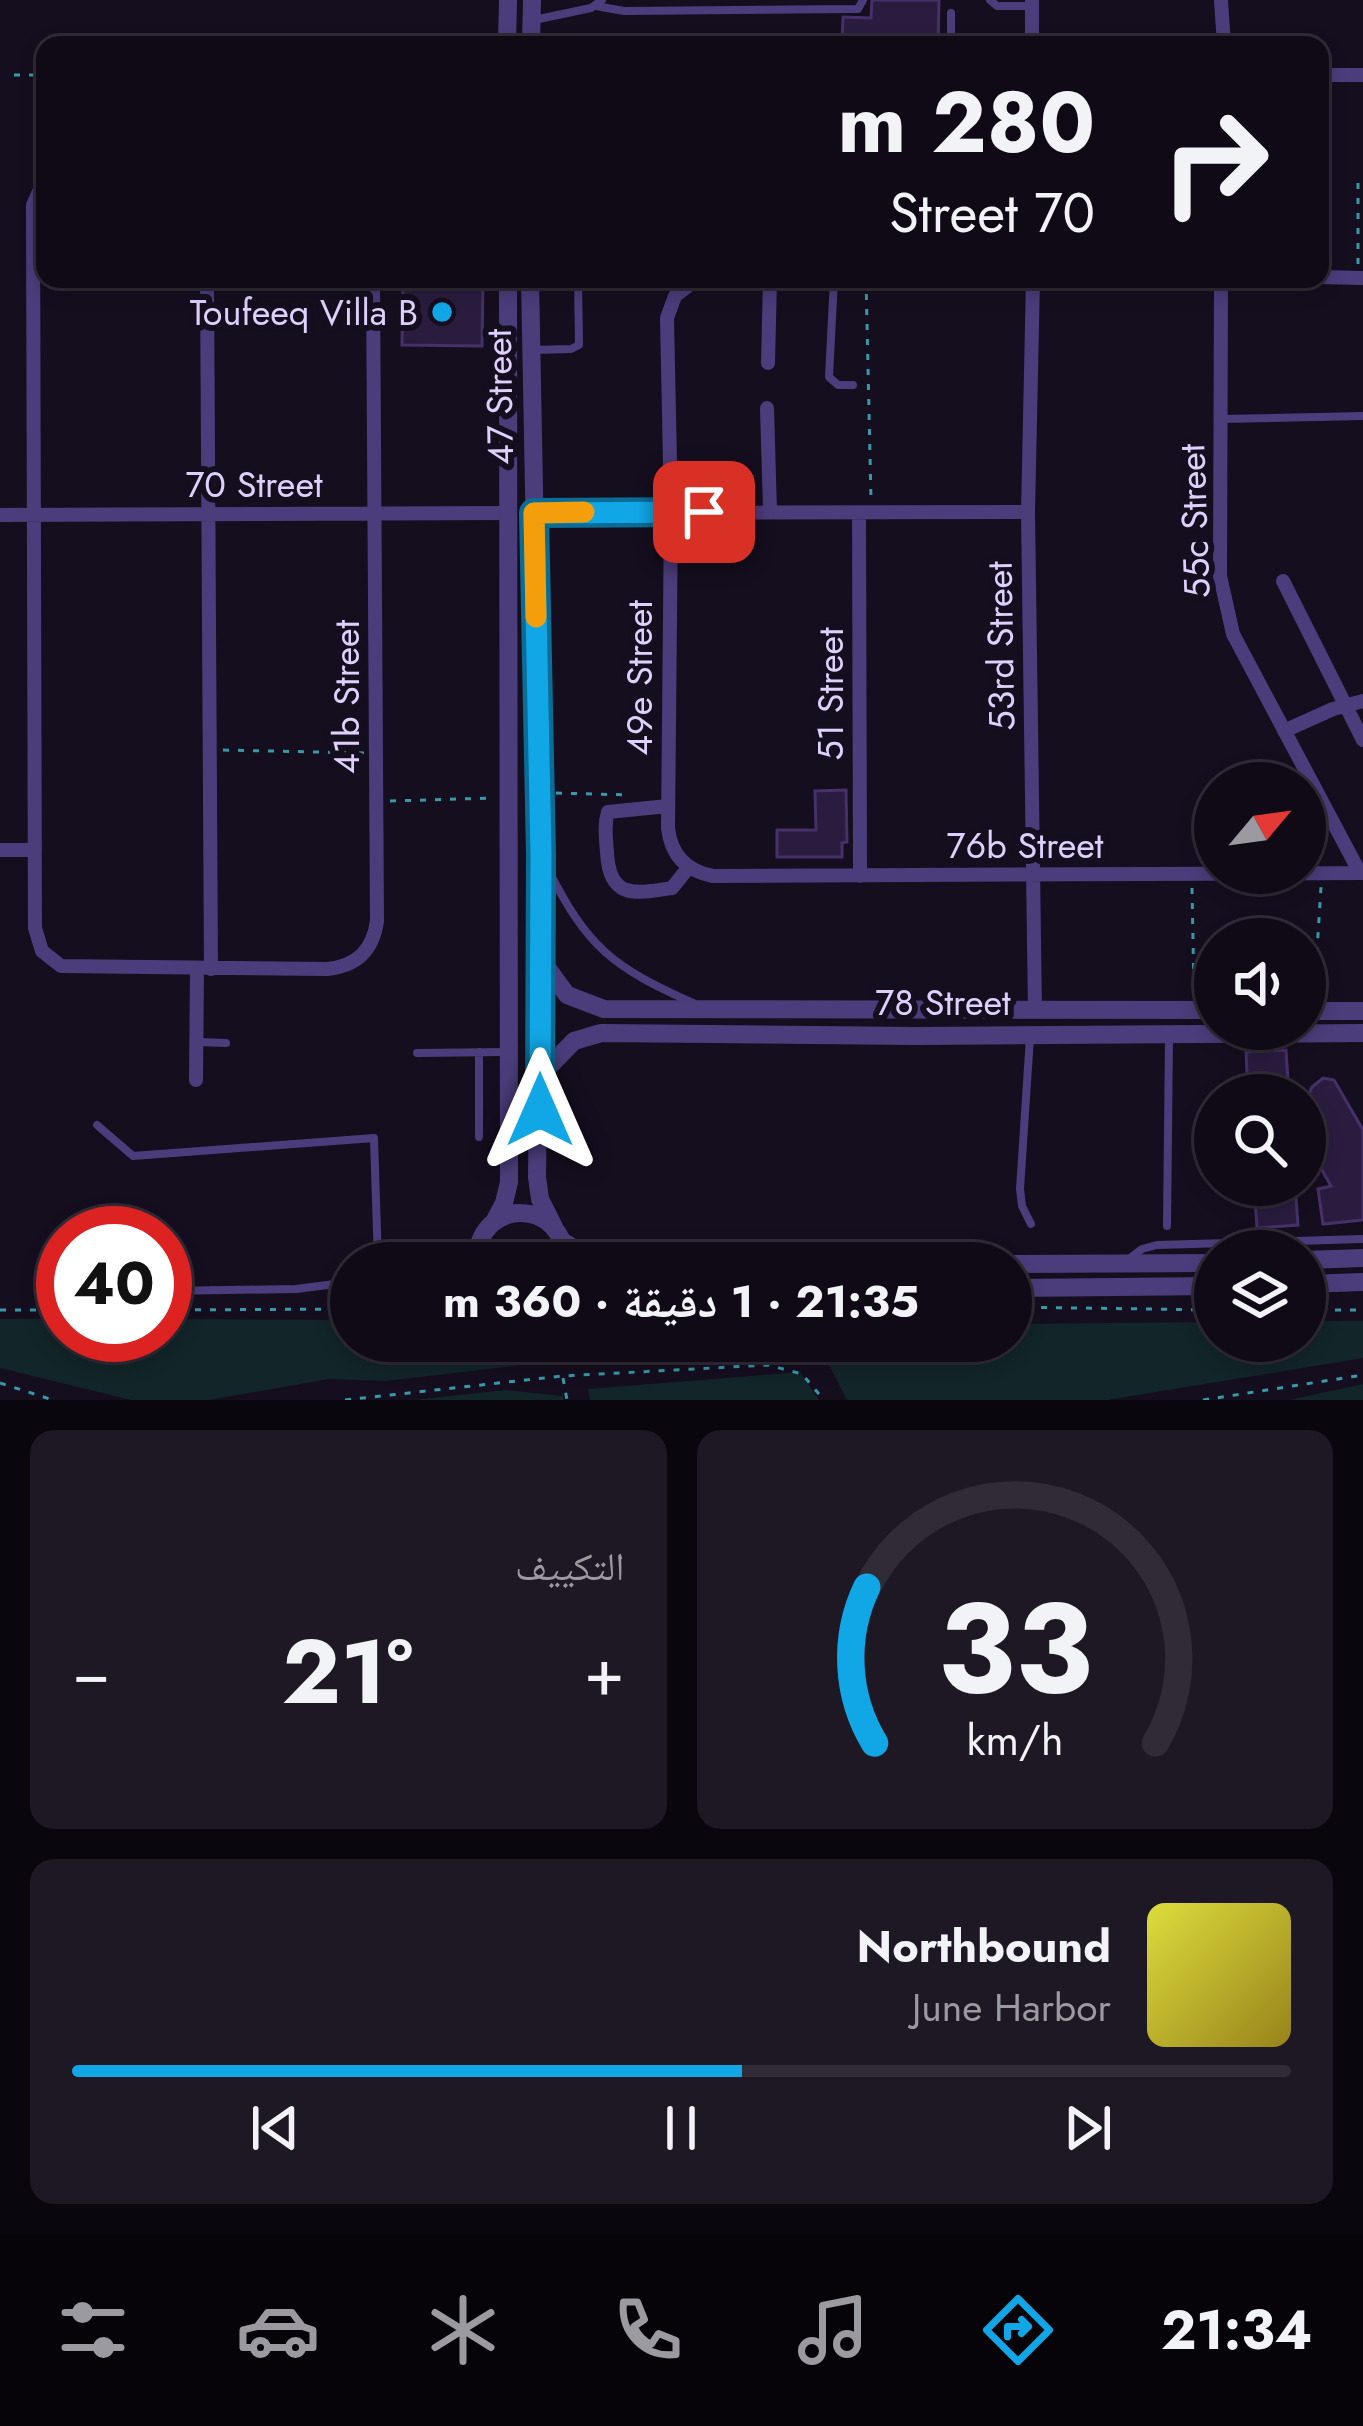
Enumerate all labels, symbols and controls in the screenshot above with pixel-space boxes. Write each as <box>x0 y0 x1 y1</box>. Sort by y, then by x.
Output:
text: 280 m <box>838 62 1095 184</box>
icon: right <box>1137 84 1293 240</box>
text: 70 Street <box>889 174 1095 252</box>
place label: Toufeeq Villa B <box>190 286 418 338</box>
marker: Toufeeq Villa B <box>429 299 455 325</box>
street label: 47 Street <box>472 328 526 466</box>
street label: 55c Street <box>1165 443 1223 599</box>
street label: 70 Street <box>185 458 323 510</box>
pin <box>653 461 755 563</box>
icon: arrive <box>671 479 737 545</box>
street label: 53rd Street <box>973 560 1027 731</box>
street label: 49e Street <box>613 600 665 756</box>
street label: 41b Street <box>320 619 372 774</box>
street label: 51 Street <box>804 627 856 761</box>
north arrow <box>1194 762 1326 894</box>
map controls <box>1194 762 1326 1362</box>
street label: 76b Street <box>947 819 1104 871</box>
button: sound <box>1194 918 1326 1050</box>
street label: 78 Street <box>875 976 1011 1028</box>
position arrow <box>477 1047 603 1173</box>
button: search <box>1194 1074 1326 1206</box>
speed limit sign: 40 <box>36 1206 192 1362</box>
button: layers <box>1194 1230 1326 1362</box>
text: 21:35 · 1 دقيقة · 360 m <box>443 1269 919 1334</box>
text: التكييف <box>515 1538 625 1595</box>
text: 33 <box>937 1558 1092 1739</box>
text: 21° <box>282 1607 413 1737</box>
text: − <box>72 1624 111 1720</box>
text: + <box>584 1624 624 1720</box>
text: km/h <box>966 1708 1063 1770</box>
text: Northbound <box>856 1914 1111 1979</box>
text: June Harbor <box>912 1979 1111 2036</box>
icon: previous <box>242 2095 308 2161</box>
icon: pause <box>648 2095 714 2161</box>
icon: next <box>1055 2095 1121 2161</box>
icon: filters <box>51 2288 135 2372</box>
icon: car <box>236 2288 320 2372</box>
icon: climate <box>421 2288 505 2372</box>
icon: phone <box>606 2288 690 2372</box>
icon: music <box>791 2288 875 2372</box>
icon: directions <box>976 2288 1060 2372</box>
text: 21:34 <box>1161 2291 1312 2369</box>

